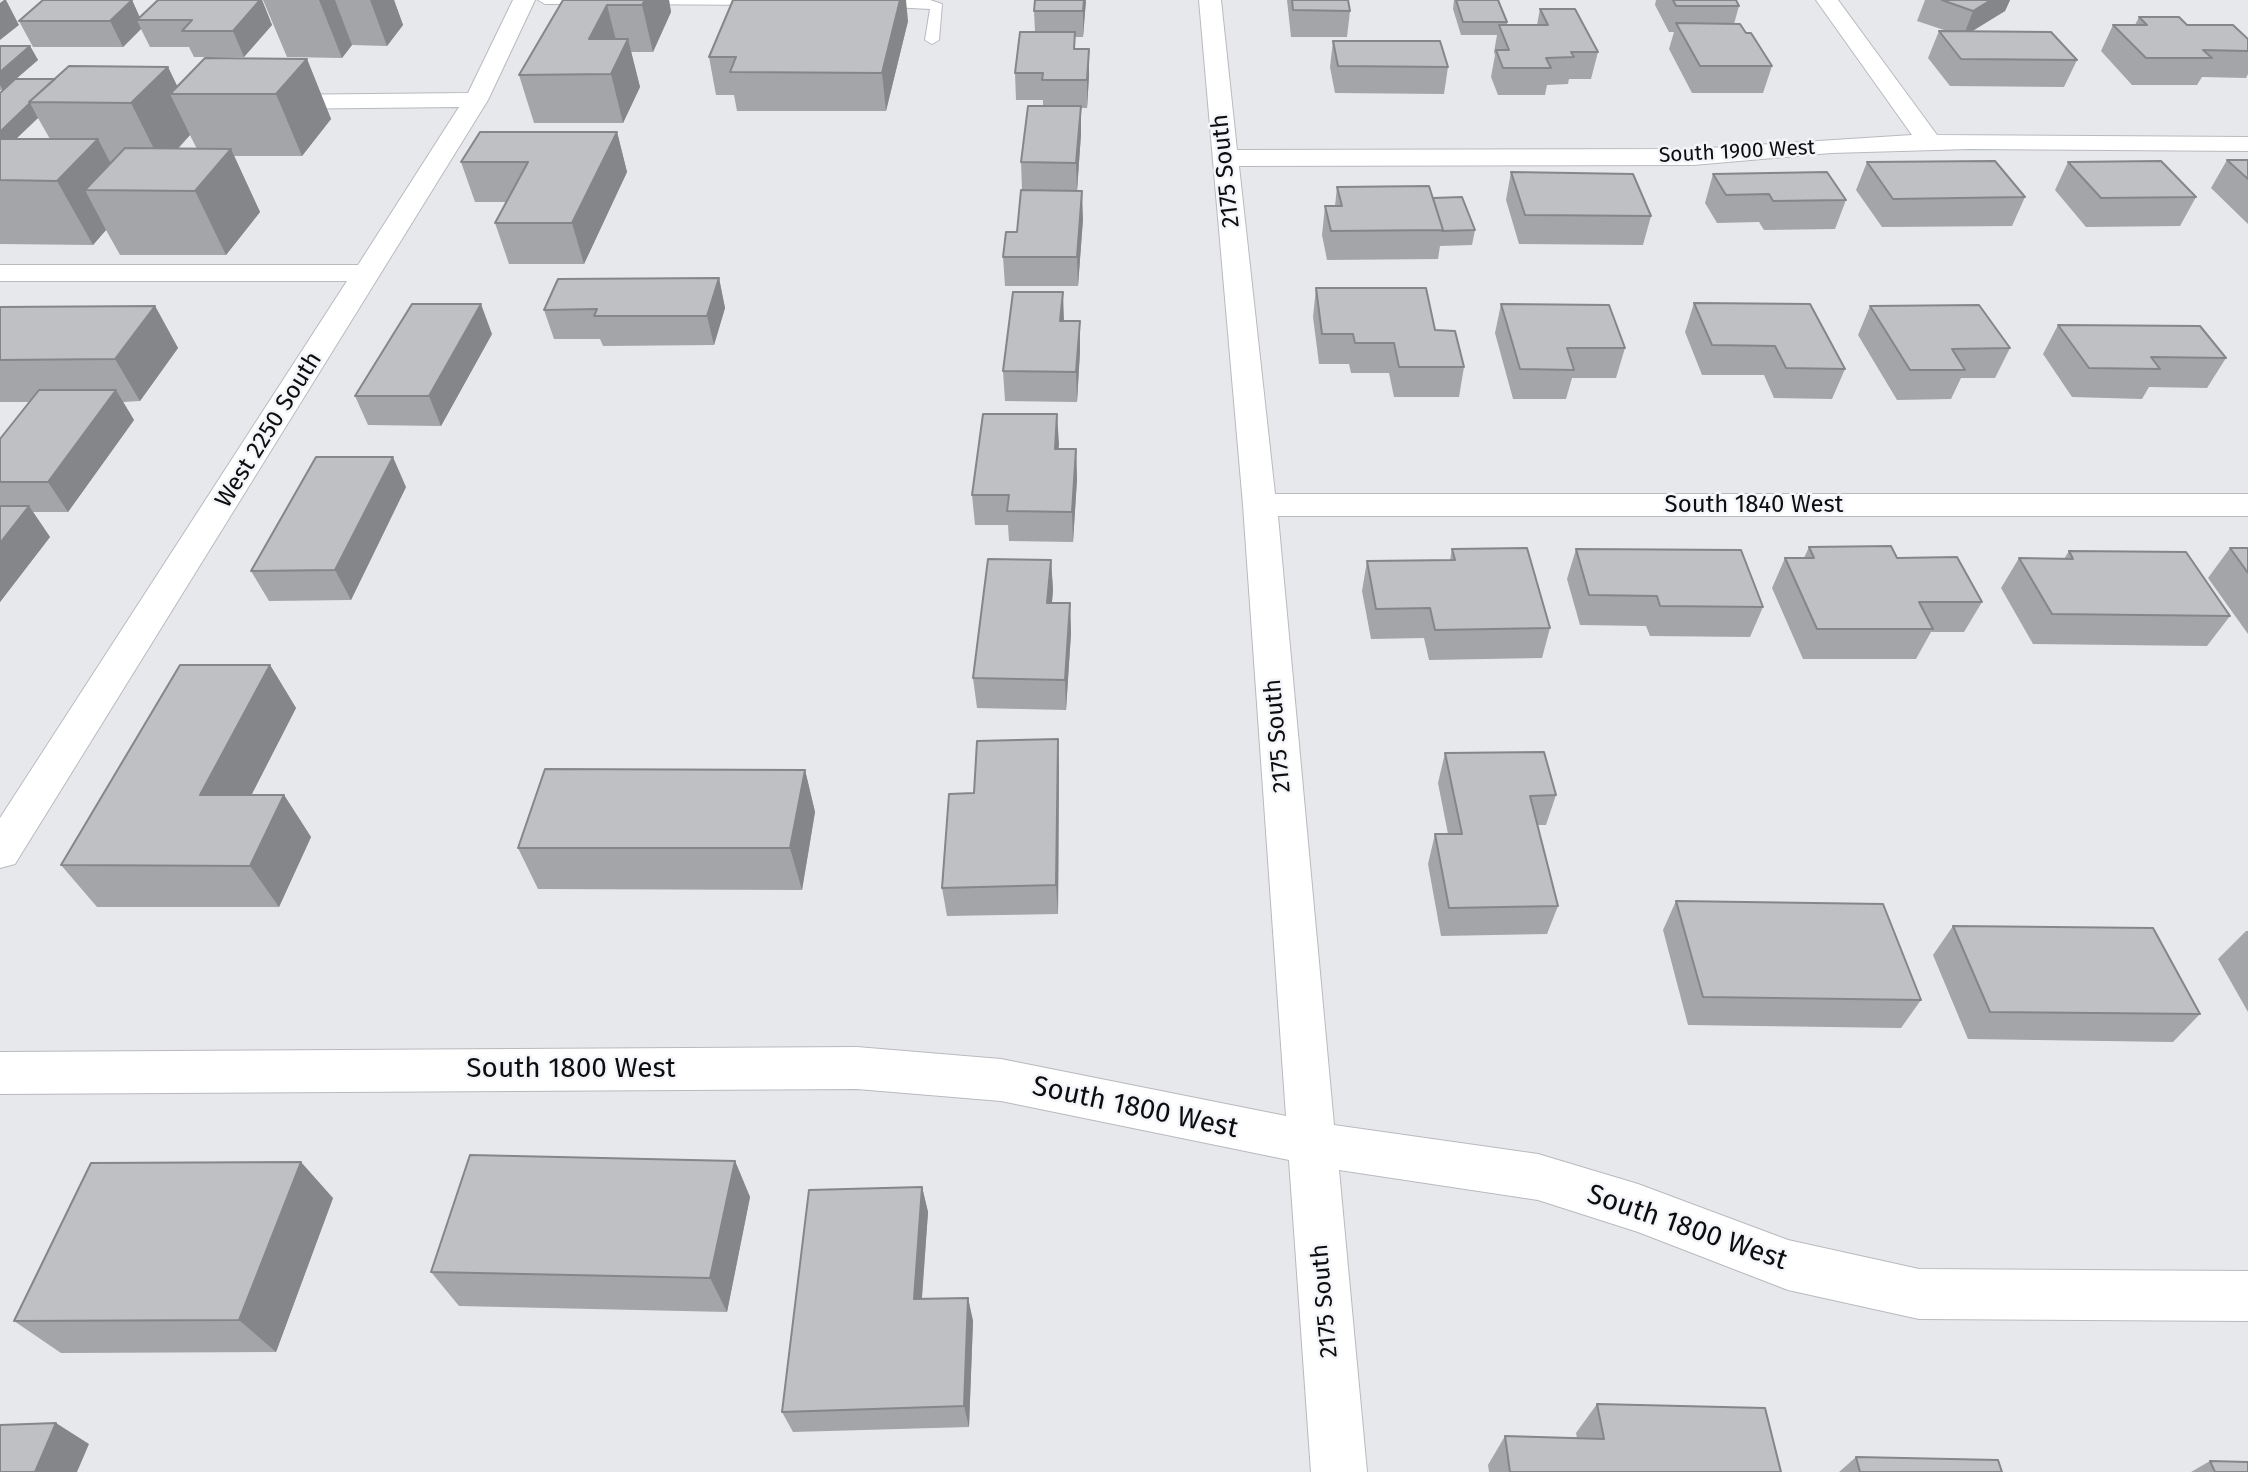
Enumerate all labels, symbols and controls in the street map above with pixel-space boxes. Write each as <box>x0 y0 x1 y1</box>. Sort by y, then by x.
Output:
street label: 2175 South <box>1206 113 1246 229</box>
street label: South 1900 West <box>1658 135 1816 169</box>
street label: West 2250 South <box>210 347 328 513</box>
street label: South 1840 West <box>1665 491 1843 519</box>
street label: 2175 South <box>1259 678 1297 794</box>
street label: South 1800 West <box>466 1052 676 1086</box>
street label: South 1800 West <box>1029 1070 1241 1146</box>
street label: South 1800 West <box>1583 1178 1791 1278</box>
street label: 2175 South <box>1306 1243 1344 1359</box>

